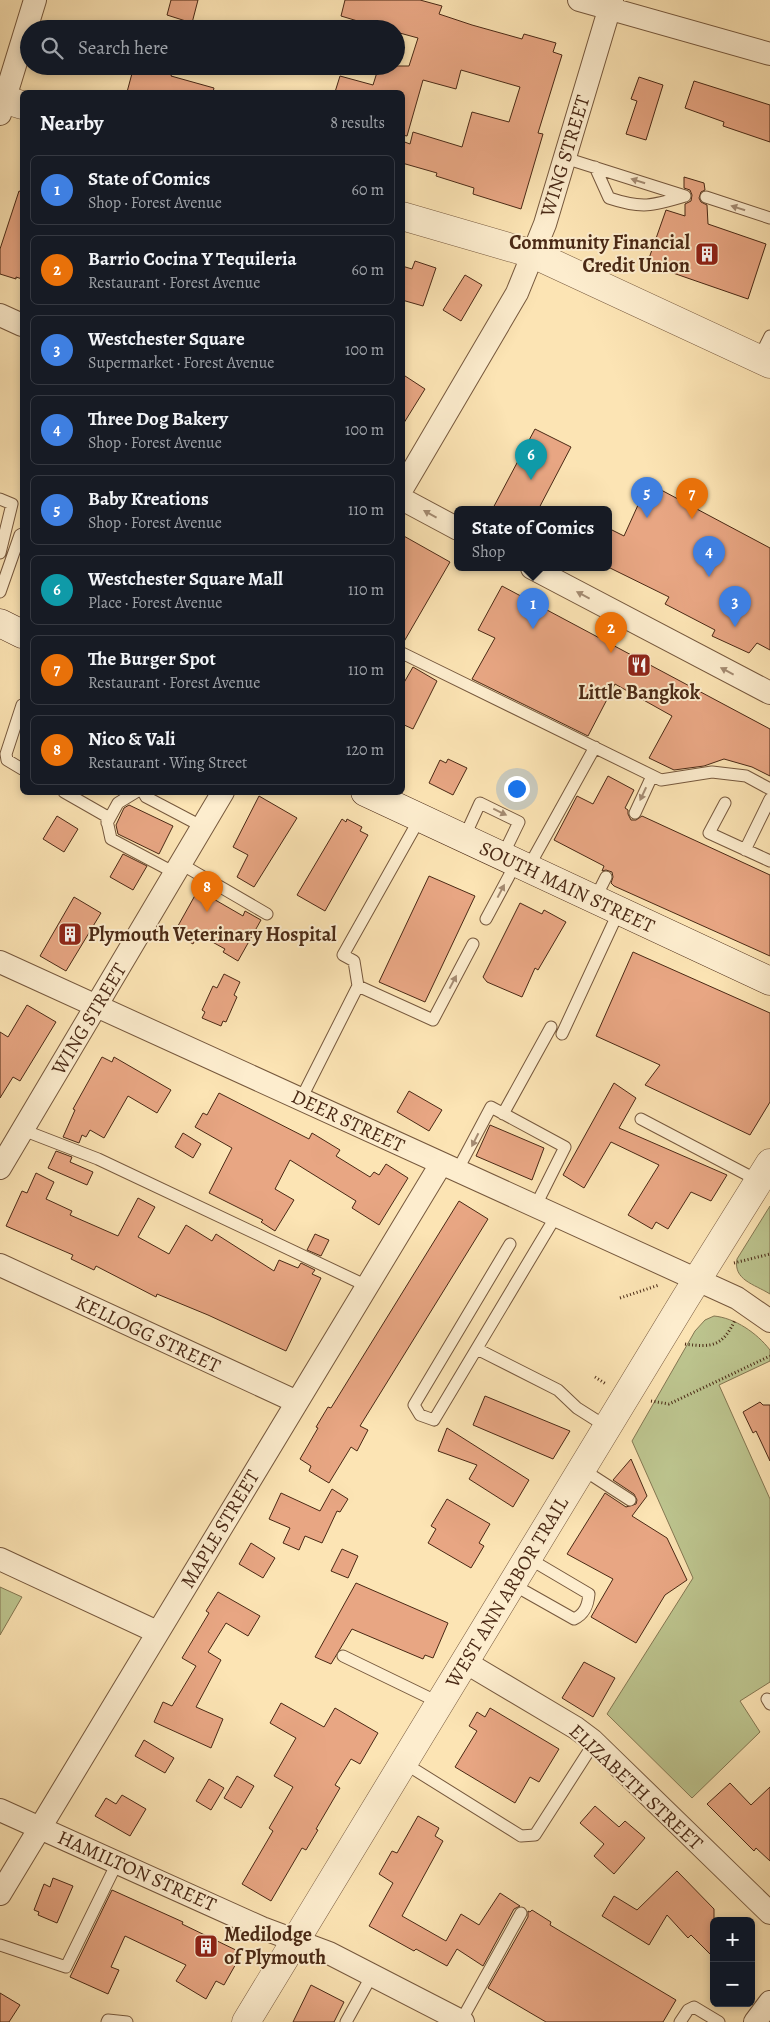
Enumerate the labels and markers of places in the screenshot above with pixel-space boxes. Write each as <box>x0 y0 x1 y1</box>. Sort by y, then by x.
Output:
place label: Community Financial Credit Union <box>509 229 691 279</box>
building icon: Community Financial Credit Union <box>694 241 720 267</box>
pin: 6 <box>515 439 547 480</box>
pin: 5 <box>631 477 663 518</box>
pin: 7 <box>676 478 708 519</box>
pin: 4 <box>693 536 725 577</box>
pin: 3 <box>719 586 751 627</box>
pin: 1 <box>517 588 549 629</box>
pin: 2 <box>595 612 627 653</box>
restaurant icon: Little Bangkok <box>626 652 652 678</box>
place label: Little Bangkok <box>578 679 701 706</box>
pin: 8 <box>191 871 223 912</box>
building icon: Plymouth Veterinary Hospital <box>57 921 83 947</box>
place label: Plymouth Veterinary Hospital <box>88 921 337 948</box>
place label: Medilodge of Plymouth <box>224 1921 326 1971</box>
building icon: Medilodge of Plymouth <box>193 1933 219 1959</box>

